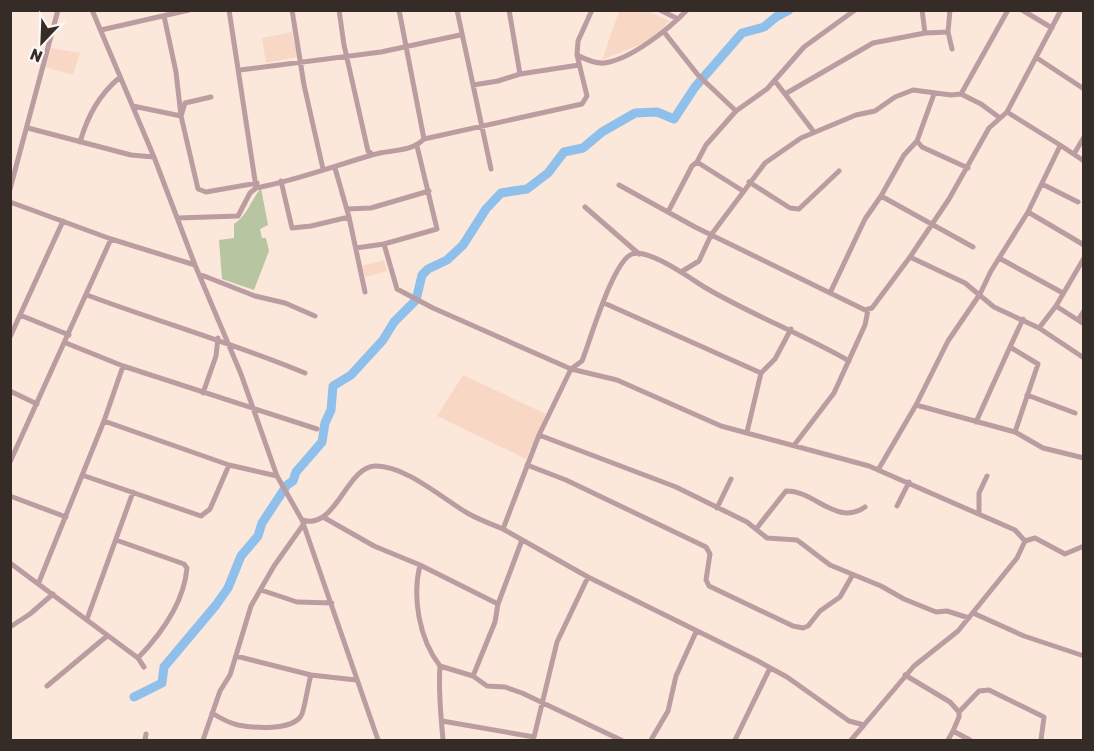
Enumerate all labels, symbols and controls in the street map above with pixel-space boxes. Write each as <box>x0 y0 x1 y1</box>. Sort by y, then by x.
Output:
north arrow <box>12 12 72 72</box>
text: N <box>27 44 45 66</box>

